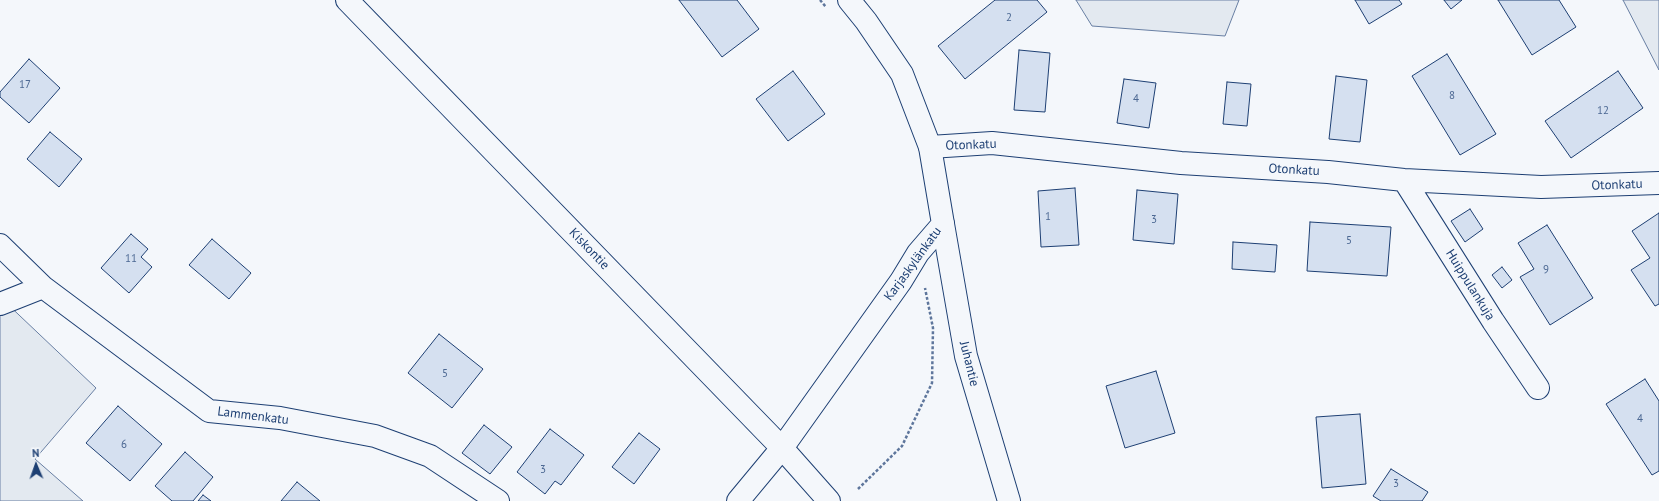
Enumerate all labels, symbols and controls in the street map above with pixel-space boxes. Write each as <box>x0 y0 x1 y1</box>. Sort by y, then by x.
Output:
house number: 2 <box>1006 11 1012 25</box>
house number: 17 <box>19 78 31 92</box>
house number: 8 <box>1449 89 1455 103</box>
house number: 4 <box>1133 92 1139 106</box>
house number: 12 <box>1597 104 1609 118</box>
street label: Otonkatu <box>945 136 997 154</box>
street label: Otonkatu <box>1268 161 1320 179</box>
street label: Otonkatu <box>1591 176 1643 194</box>
house number: 1 <box>1045 210 1051 224</box>
house number: 3 <box>1151 213 1157 227</box>
street label: Karjaskylänkatu <box>881 224 945 304</box>
street label: Kiskontie <box>565 225 613 273</box>
house number: 5 <box>1346 234 1352 248</box>
street label: Huippulankuja <box>1442 247 1498 323</box>
house number: 11 <box>125 252 137 266</box>
house number: 9 <box>1543 263 1549 277</box>
street label: Juhantie <box>956 340 982 388</box>
house number: 5 <box>442 367 448 381</box>
street label: Lammenkatu <box>216 404 290 428</box>
house number: 4 <box>1637 412 1643 426</box>
house number: 6 <box>121 438 127 452</box>
north arrow <box>16 445 56 485</box>
text: N <box>32 446 39 460</box>
house number: 3 <box>540 463 546 477</box>
house number: 3 <box>1393 477 1399 491</box>

